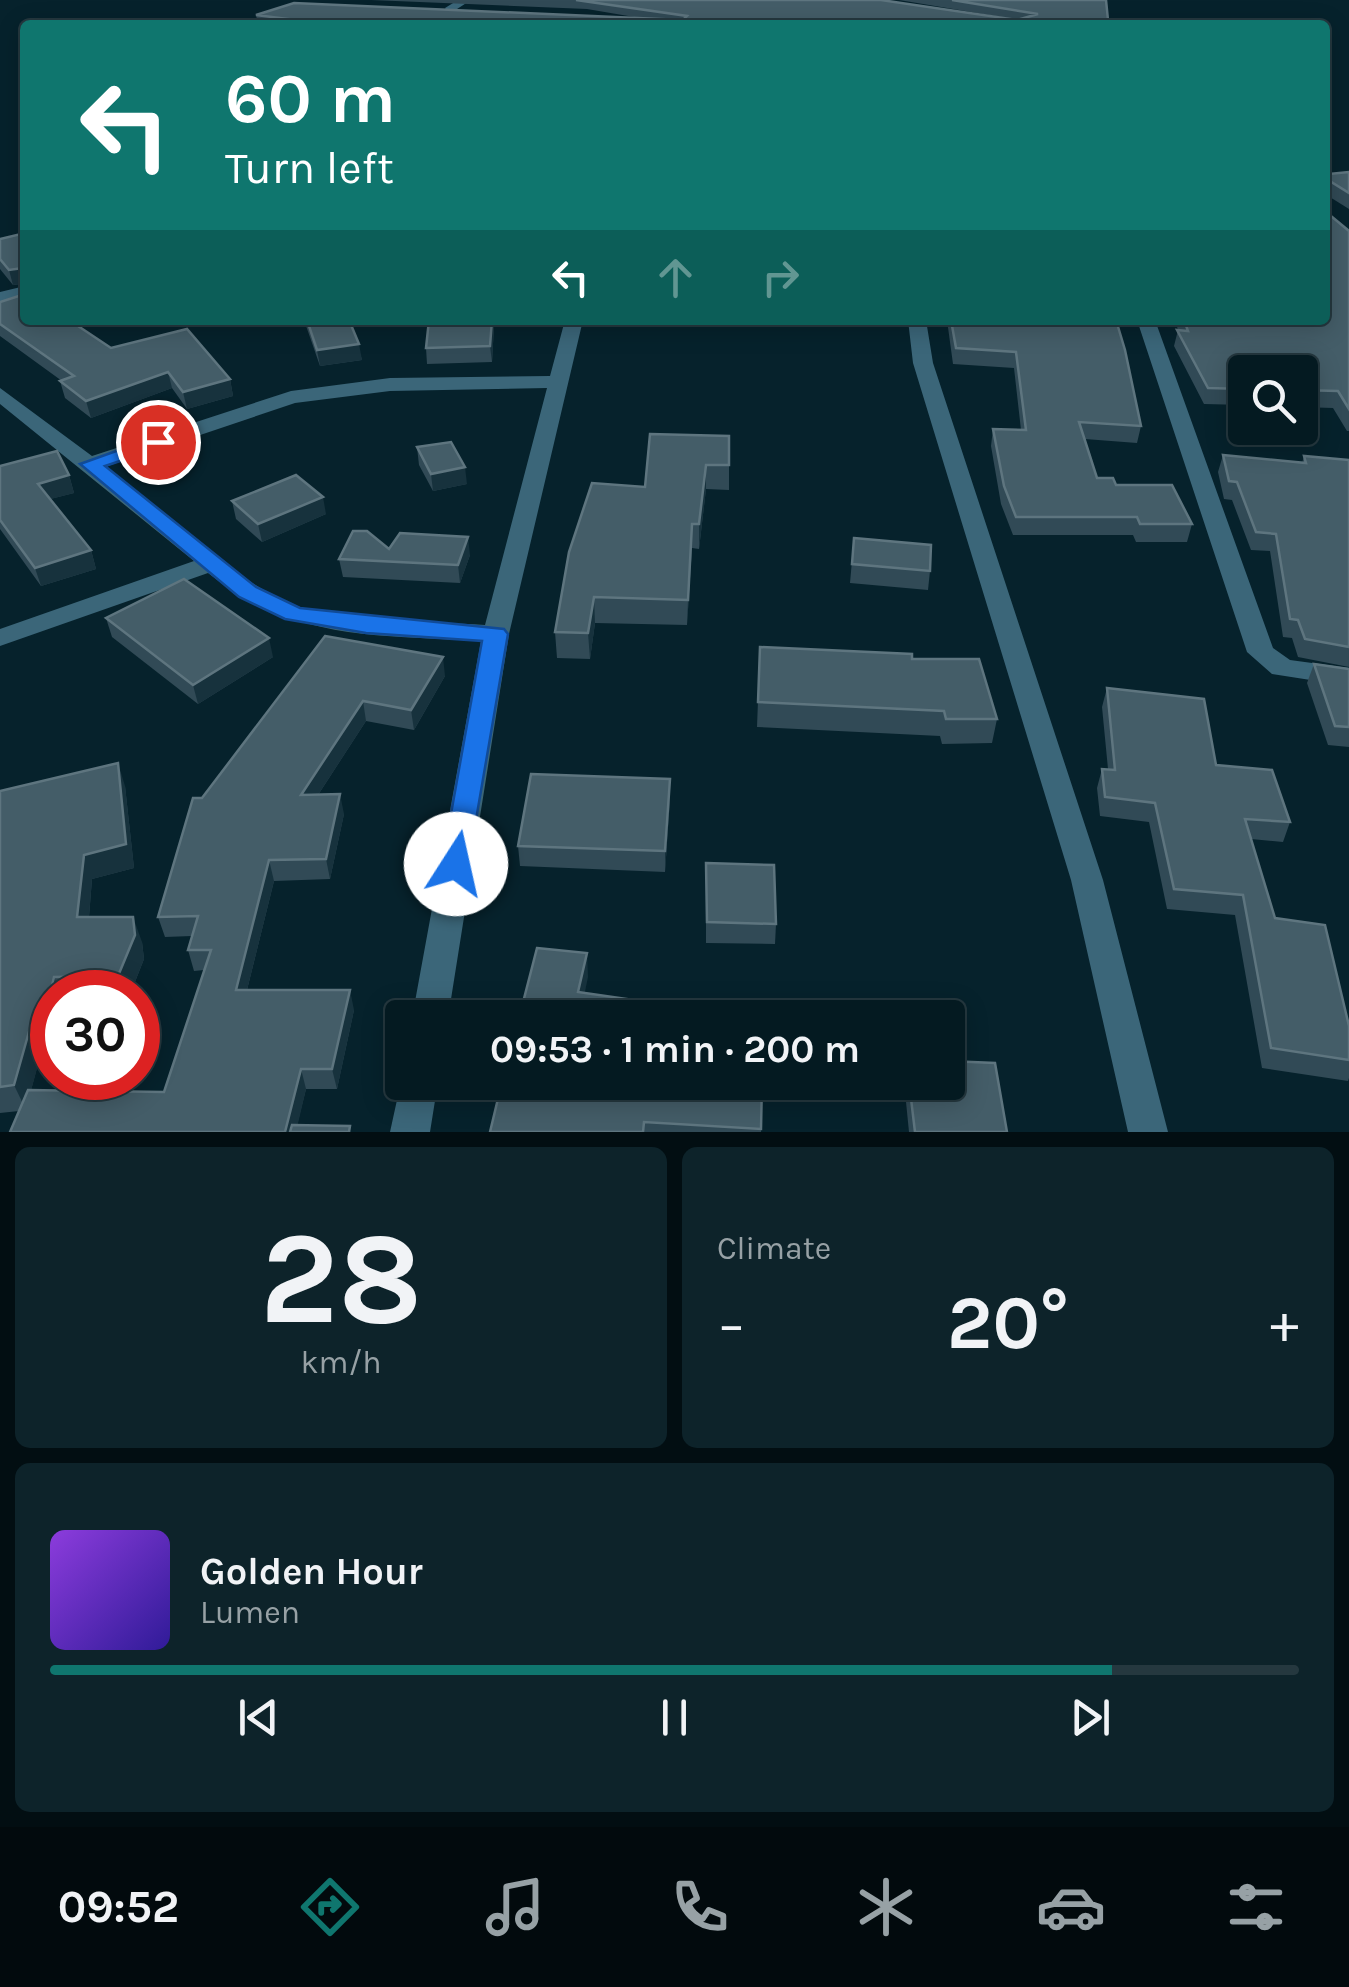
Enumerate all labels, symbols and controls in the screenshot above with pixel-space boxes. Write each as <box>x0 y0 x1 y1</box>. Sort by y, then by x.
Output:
text: 60 m <box>225 58 396 140</box>
icon: left <box>60 60 190 190</box>
text: Turn left <box>225 142 394 194</box>
icon: left <box>543 250 598 305</box>
icon: ahead <box>648 250 703 305</box>
icon: right <box>753 250 808 305</box>
map controls <box>1228 355 1318 445</box>
button: search <box>1228 355 1318 445</box>
pin <box>116 400 201 485</box>
icon: arrive <box>131 415 186 470</box>
position arrow <box>404 812 508 916</box>
speed limit sign: 30 <box>30 970 160 1100</box>
text: 09:53 · 1 min · 200 m <box>490 1027 860 1072</box>
text: 28 <box>260 1203 422 1355</box>
text: Climate <box>717 1230 831 1267</box>
text: 20° <box>947 1279 1069 1367</box>
text: − <box>717 1292 746 1356</box>
text: + <box>1270 1292 1299 1356</box>
text: km/h <box>300 1344 382 1381</box>
text: Golden Hour <box>200 1549 423 1594</box>
text: Lumen <box>200 1594 300 1631</box>
icon: previous <box>231 1690 286 1745</box>
icon: pause <box>647 1690 702 1745</box>
icon: next <box>1063 1690 1118 1745</box>
icon: directions <box>295 1872 365 1942</box>
icon: music <box>480 1872 550 1942</box>
icon: phone <box>665 1872 735 1942</box>
icon: climate <box>851 1872 921 1942</box>
icon: car <box>1036 1872 1106 1942</box>
icon: filters <box>1221 1872 1291 1942</box>
text: 09:52 <box>58 1881 179 1933</box>

